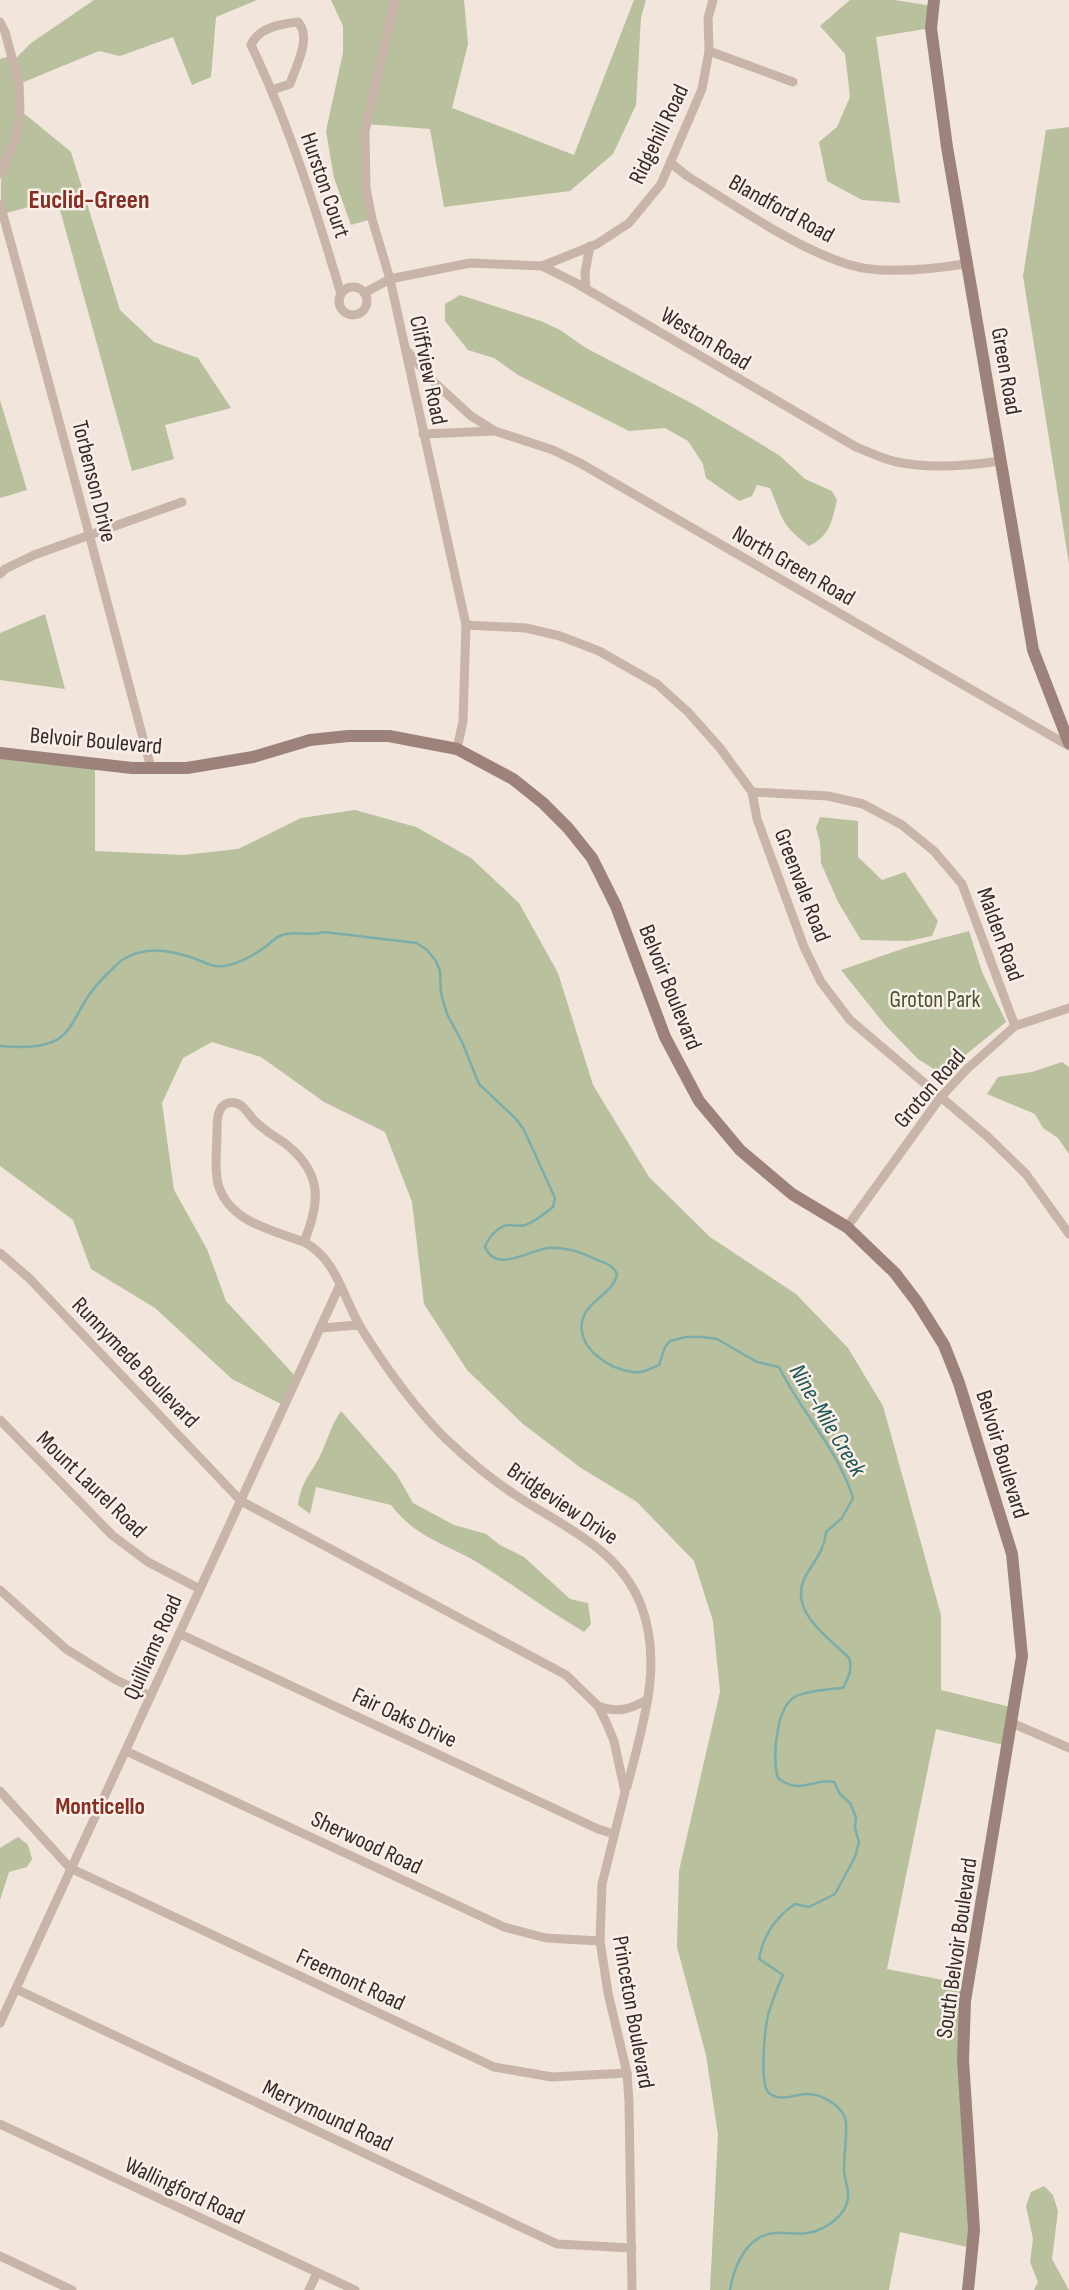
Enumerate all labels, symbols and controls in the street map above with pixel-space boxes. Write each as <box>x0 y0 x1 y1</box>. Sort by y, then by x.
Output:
street label: Ridgehill Road <box>623 80 695 189</box>
street label: Hurston Court <box>294 129 356 242</box>
street label: Blandford Road <box>724 168 839 249</box>
district label: Euclid-Green <box>28 185 150 216</box>
street label: Weston Road <box>655 301 756 377</box>
street label: Cliffview Road <box>403 313 453 427</box>
street label: Green Road <box>985 325 1027 417</box>
street label: Torbenson Drive <box>65 418 123 545</box>
street label: North Green Road <box>727 520 860 612</box>
street label: Belvoir Boulevard <box>29 721 163 761</box>
street label: Greenvale Road <box>768 825 836 946</box>
street label: Malden Road <box>970 884 1030 985</box>
street label: Belvoir Boulevard <box>632 921 708 1054</box>
park label: Groton Park <box>890 986 981 1014</box>
street label: Groton Road <box>888 1043 972 1134</box>
street label: Runnymede Boulevard <box>66 1291 205 1434</box>
water label: Nine-Mile Creek <box>783 1359 873 1482</box>
street label: Belvoir Boulevard <box>969 1387 1035 1522</box>
street label: Mount Laurel Road <box>30 1425 152 1544</box>
street label: Bridgeview Drive <box>502 1456 623 1551</box>
street label: Quilliams Road <box>117 1590 189 1704</box>
street label: Fair Oaks Drive <box>348 1682 461 1754</box>
district label: Monticello <box>55 1792 145 1821</box>
street label: Sherwood Road <box>307 1805 427 1881</box>
street label: South Belvoir Boulevard <box>930 1856 984 2040</box>
street label: Princeton Boulevard <box>606 1934 660 2091</box>
street label: Freemont Road <box>292 1943 409 2017</box>
street label: Merrymound Road <box>258 2074 397 2158</box>
street label: Wallingford Road <box>120 2151 249 2231</box>

